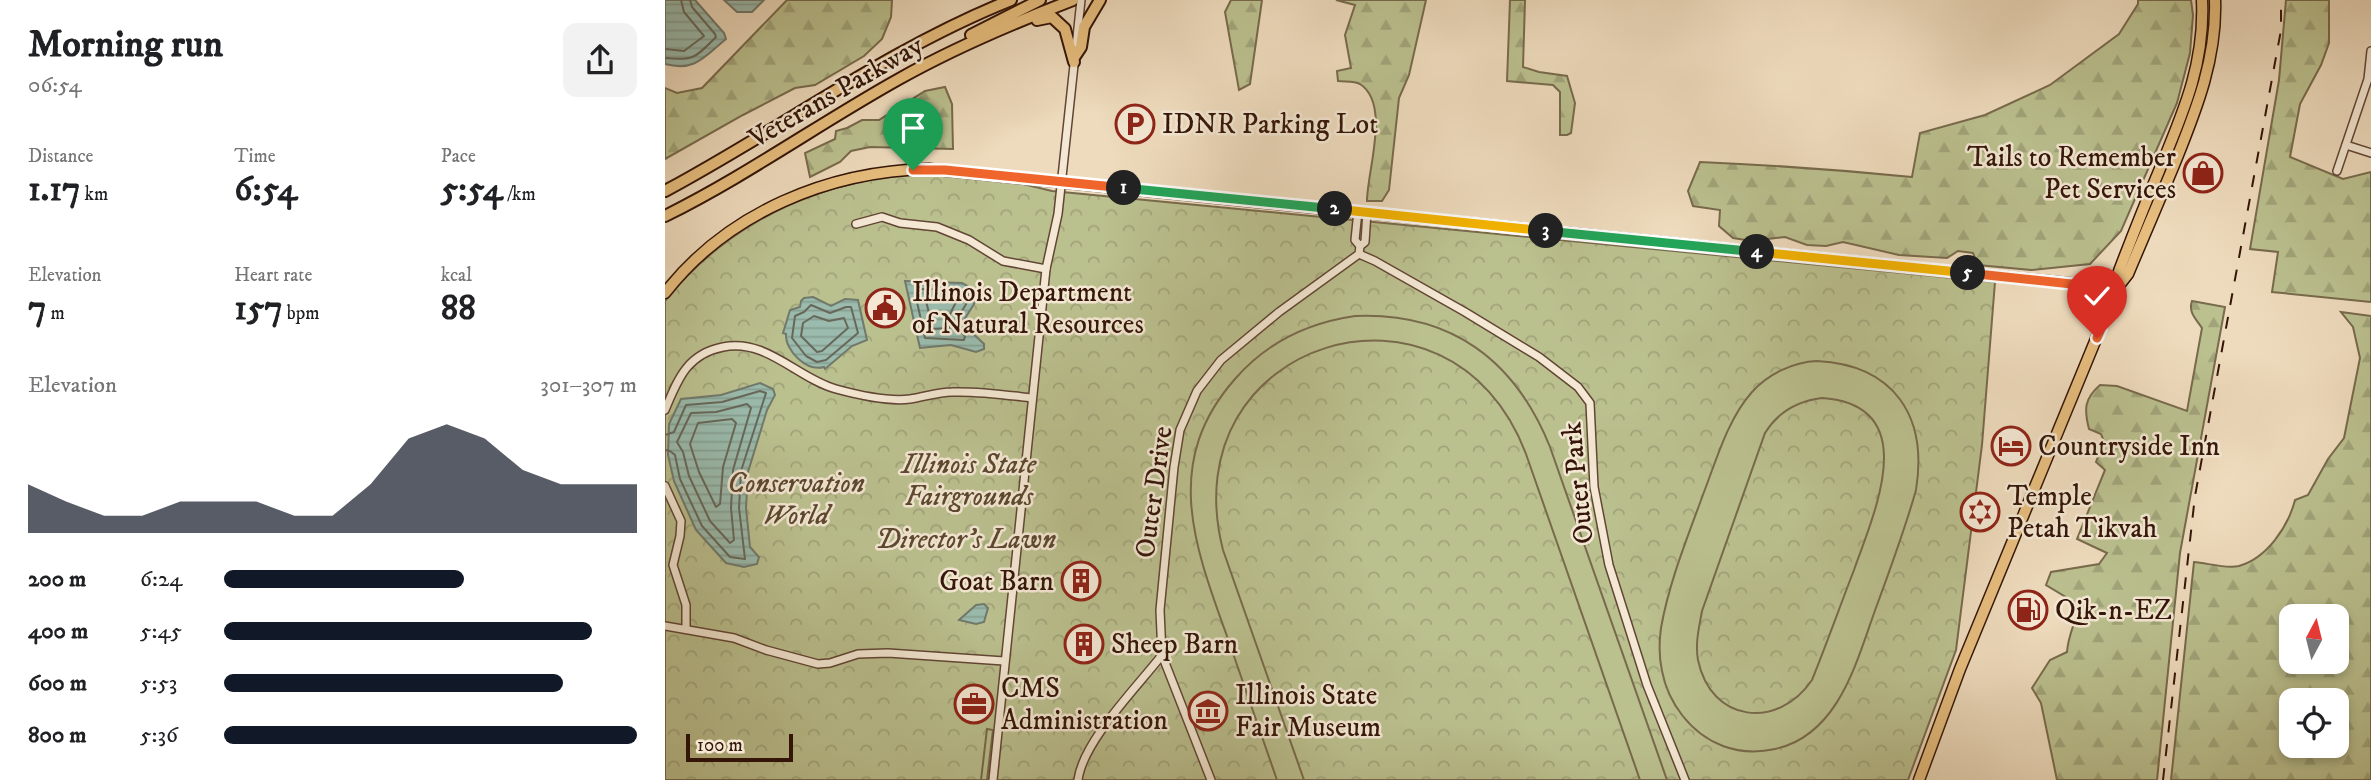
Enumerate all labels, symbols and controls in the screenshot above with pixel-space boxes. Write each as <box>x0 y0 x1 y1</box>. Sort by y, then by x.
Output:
text: Morning run <box>28 21 223 69</box>
button: share <box>563 23 637 97</box>
street label: Veterans Parkway <box>742 28 930 157</box>
text: 06:54 <box>28 71 82 100</box>
pin <box>883 98 943 170</box>
parking icon: IDNR Parking Lot <box>1114 103 1156 145</box>
place label: IDNR Parking Lot <box>1162 107 1378 142</box>
icon: arrive <box>894 109 932 147</box>
place label: Tails to Remember Pet Services <box>1967 140 2177 207</box>
text: Distance <box>28 145 93 168</box>
text: Time <box>234 145 276 168</box>
text: Pace <box>441 145 476 168</box>
shop icon: Tails to Remember Pet Services <box>2182 152 2224 194</box>
text: 1.17 <box>28 168 80 212</box>
text: 6:54 <box>234 168 297 212</box>
text: 5:54 <box>441 168 503 212</box>
pin: 1 <box>1107 170 1141 206</box>
text: 1 <box>1120 176 1127 199</box>
text: km <box>80 183 108 206</box>
text: /km <box>503 183 536 206</box>
pin: 2 <box>1317 192 1353 227</box>
text: 2 <box>1330 197 1339 220</box>
pin: 3 <box>1529 214 1563 248</box>
text: 3 <box>1542 219 1549 242</box>
pin: 4 <box>1739 234 1775 270</box>
text: 4 <box>1751 240 1762 263</box>
pin: 5 <box>1951 256 1985 290</box>
text: 5 <box>1963 261 1972 284</box>
text: Elevation <box>28 264 102 287</box>
text: Heart rate <box>234 264 312 287</box>
text: kcal <box>441 264 472 287</box>
pin <box>2067 266 2127 338</box>
place label: Illinois Department of Natural Resources <box>912 275 1144 342</box>
icon: check <box>2078 277 2116 315</box>
text: 7 <box>28 287 46 331</box>
text: 157 <box>234 287 283 331</box>
text: 88 <box>441 287 476 331</box>
public building icon: Illinois Department of Natural Resources <box>864 287 906 329</box>
text: m <box>46 302 65 325</box>
text: bpm <box>283 302 320 325</box>
text: Elevation <box>28 371 117 400</box>
text: 301–307 m <box>540 371 637 400</box>
street label: Outer Park <box>1554 420 1602 546</box>
street label: Outer Drive <box>1127 424 1181 560</box>
hotel icon: Countryside Inn <box>1990 425 2032 467</box>
place label: Countryside Inn <box>2038 429 2220 464</box>
park label: Illinois State Fairgrounds <box>900 447 1038 514</box>
park label: Conservation World <box>727 466 865 533</box>
place label: Temple Petah Tikvah <box>2007 479 2157 546</box>
synagogue icon: Temple Petah Tikvah <box>1959 491 2001 533</box>
park label: Director's Lawn <box>876 522 1056 557</box>
building icon: Goat Barn <box>1060 560 1102 602</box>
place label: Goat Barn <box>939 564 1054 599</box>
text: 200 m <box>28 565 86 594</box>
text: 6:24 <box>140 565 183 594</box>
fuel station icon: Qik-n-EZ <box>2007 589 2049 631</box>
place label: Qik-n-EZ <box>2055 593 2172 628</box>
north arrow <box>2279 604 2349 674</box>
map controls <box>2279 604 2349 758</box>
text: 400 m <box>28 617 88 646</box>
text: 5:45 <box>140 617 182 646</box>
building icon: Sheep Barn <box>1063 623 1105 665</box>
place label: Sheep Barn <box>1111 627 1239 662</box>
text: 600 m <box>28 669 87 698</box>
text: 5:53 <box>140 669 177 698</box>
place label: CMS Administration <box>1001 671 1168 738</box>
place label: Illinois State Fair Museum <box>1235 678 1381 745</box>
office icon: CMS Administration <box>953 683 995 725</box>
button: locate <box>2279 688 2349 758</box>
museum icon: Illinois State Fair Museum <box>1187 690 1229 732</box>
text: 800 m <box>28 721 86 750</box>
text: 5:36 <box>140 721 178 750</box>
scale bar <box>686 731 793 763</box>
text: 100 m <box>697 734 743 757</box>

